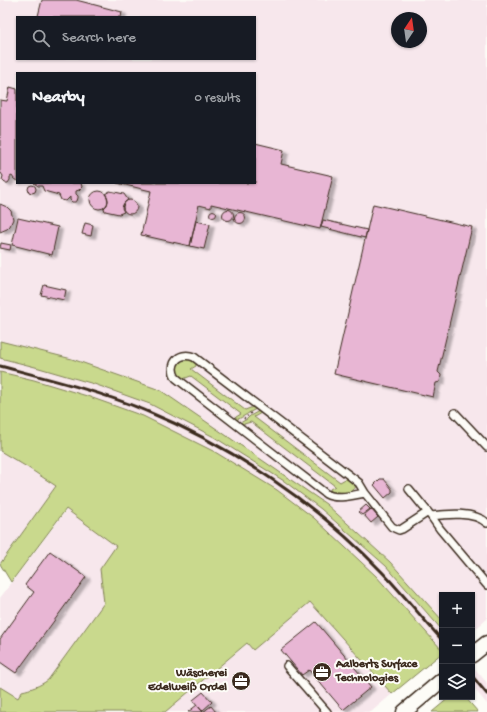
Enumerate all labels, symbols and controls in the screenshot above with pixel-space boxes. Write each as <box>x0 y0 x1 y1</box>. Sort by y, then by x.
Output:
north arrow <box>391 12 427 48</box>
search box <box>16 16 256 60</box>
icon: search <box>30 27 52 49</box>
text: Search here <box>62 29 136 47</box>
text: Nearby <box>32 88 85 108</box>
text: 0 results <box>194 91 240 106</box>
map controls <box>439 592 475 700</box>
button: + <box>439 592 475 628</box>
button: − <box>439 628 475 664</box>
place label: Aalberts Surface Technologies <box>335 658 418 686</box>
office icon: Aalberts Surface Technologies <box>311 661 333 683</box>
button: layers <box>439 664 475 700</box>
place label: Wäscherei Edelweiß Ordel <box>147 667 227 695</box>
office icon: Wäscherei Edelweiß Ordel <box>230 670 252 692</box>

